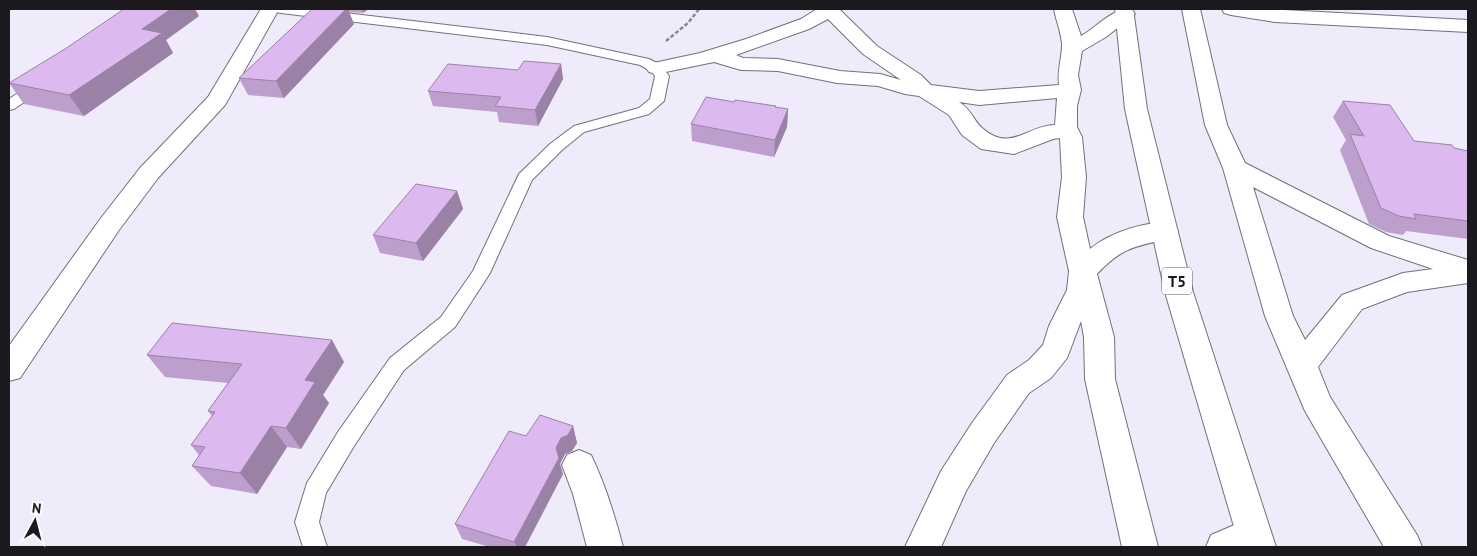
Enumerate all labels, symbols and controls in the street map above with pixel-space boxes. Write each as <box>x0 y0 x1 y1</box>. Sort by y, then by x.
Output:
road number: T5 <box>1162 268 1192 294</box>
north arrow <box>10 496 60 546</box>
text: N <box>31 499 42 518</box>

